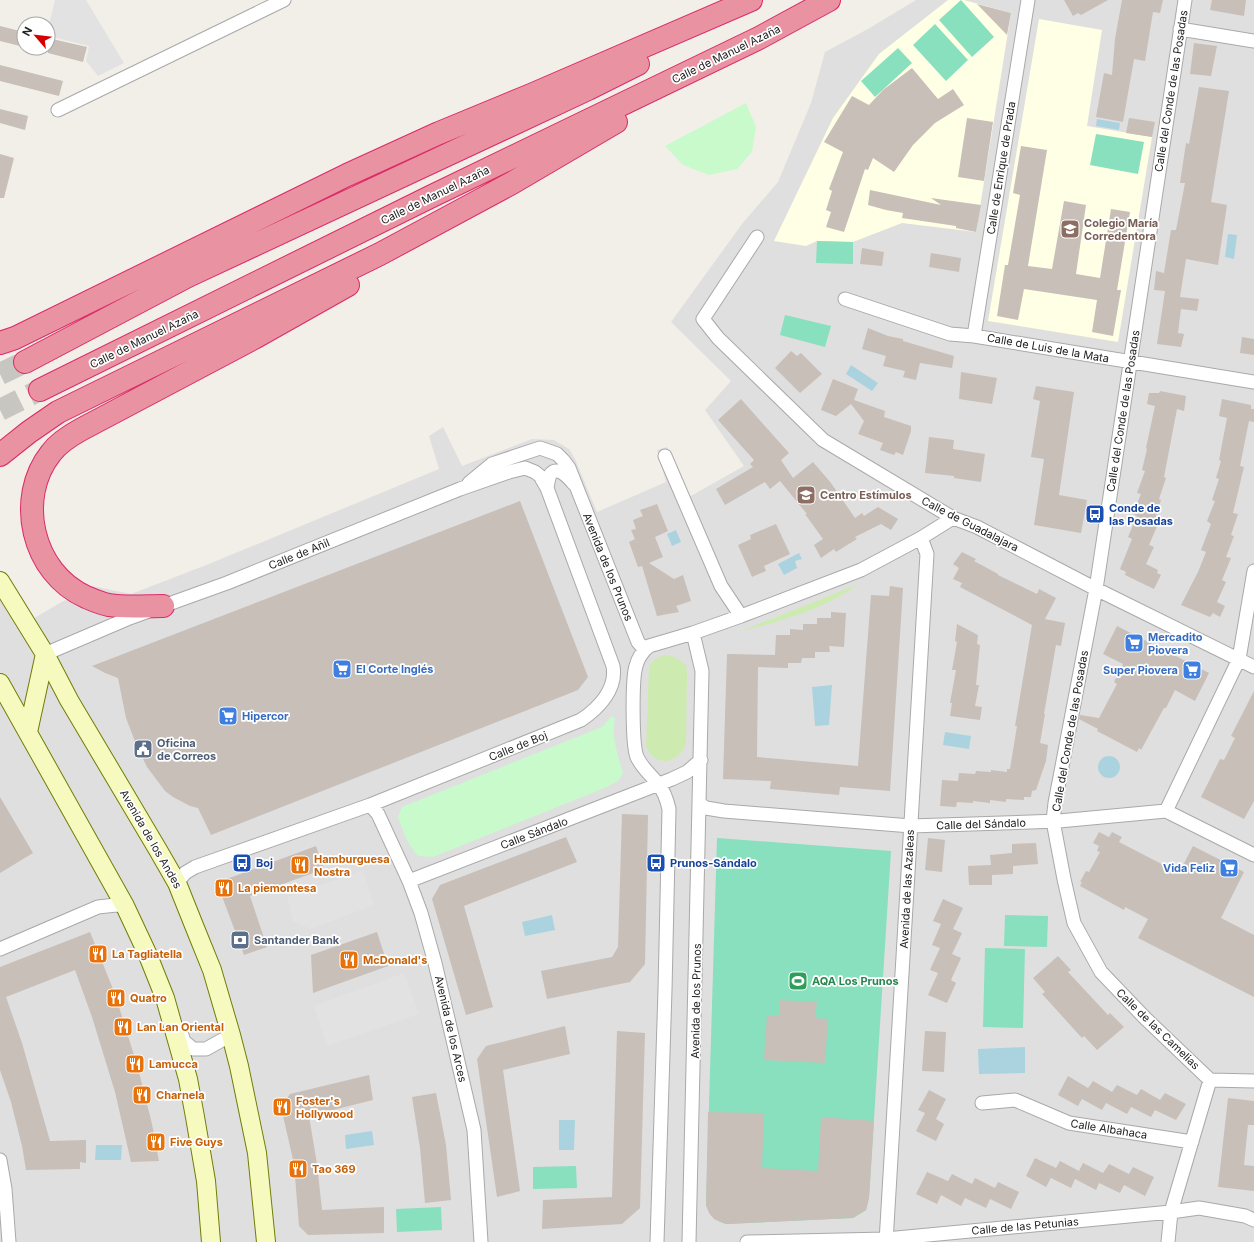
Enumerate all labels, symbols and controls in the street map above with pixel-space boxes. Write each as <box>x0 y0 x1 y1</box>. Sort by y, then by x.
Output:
street label: Calle del Conde de las Posadas <box>1151 9 1191 173</box>
north arrow <box>16 16 56 56</box>
street label: Calle de Manuel Azaña <box>669 22 783 86</box>
text: N <box>19 24 35 38</box>
street label: Calle de Enrique de Prada <box>984 100 1018 236</box>
street label: Calle de Manuel Azaña <box>378 163 492 227</box>
place label: Colegio María Corredentora <box>1084 216 1158 243</box>
school or university icon: Colegio María Corredentora <box>1059 218 1081 240</box>
street label: Calle de Manuel Azaña <box>87 307 201 371</box>
street label: Calle del Conde de las Posadas <box>1103 329 1143 493</box>
street label: Calle de Luis de la Mata <box>986 330 1110 366</box>
school or university icon: Centro Estímulos <box>795 484 817 506</box>
place label: Centro Estímulos <box>820 488 912 502</box>
street label: Calle de Guadalajara <box>919 493 1021 555</box>
place label: Conde de las Posadas <box>1109 501 1173 528</box>
bus stop icon: Conde de las Posadas <box>1084 503 1106 525</box>
street label: Avenida de los Prunos <box>580 511 636 623</box>
street label: Calle de Añil <box>266 535 332 573</box>
place label: Mercadito Piovera <box>1148 630 1203 657</box>
supermarket icon: Mercadito Piovera <box>1123 632 1145 654</box>
street label: Calle del Conde de las Posadas <box>1049 649 1091 813</box>
supermarket icon: El Corte Inglés <box>331 658 353 680</box>
supermarket icon: Super Piovera <box>1181 659 1203 681</box>
place label: El Corte Inglés <box>356 662 434 676</box>
place label: Super Piovera <box>1103 663 1178 677</box>
supermarket icon: Hipercor <box>217 705 239 727</box>
place label: Hipercor <box>242 709 289 723</box>
street label: Calle de Boj <box>487 728 549 764</box>
place label: Oficina de Correos <box>157 736 216 763</box>
public building icon: Oficina de Correos <box>132 738 154 760</box>
street label: Avenida de los Andes <box>117 787 185 891</box>
street label: Calle Sándalo <box>498 814 570 852</box>
street label: Calle del Sándalo <box>936 815 1027 833</box>
street label: Avenida de las Azaleas <box>897 829 917 949</box>
bus stop icon: Boj <box>231 852 253 874</box>
place label: Hamburguesa Nostra <box>314 852 390 879</box>
bus stop icon: Prunos-Sándalo <box>645 852 667 874</box>
restaurant icon: Hamburguesa Nostra <box>289 854 311 876</box>
place label: Boj <box>256 856 273 870</box>
place label: Prunos-Sándalo <box>670 856 757 870</box>
supermarket icon: Vida Feliz <box>1218 857 1240 879</box>
place label: Vida Feliz <box>1163 861 1215 875</box>
restaurant icon: La piemontesa <box>213 877 235 899</box>
place label: La piemontesa <box>238 881 316 895</box>
bank icon: Santander Bank <box>229 929 251 951</box>
place label: Santander Bank <box>254 933 340 947</box>
restaurant icon: La Tagliatella <box>87 943 109 965</box>
street label: Avenida de los Prunos <box>688 943 704 1059</box>
place label: La Tagliatella <box>112 947 182 961</box>
restaurant icon: McDonald's <box>338 949 360 971</box>
place label: McDonald's <box>363 953 427 967</box>
sports icon: AQA Los Prunos <box>787 970 809 992</box>
street label: Avenida de los Arces <box>432 974 470 1084</box>
place label: AQA Los Prunos <box>812 974 899 988</box>
street label: Calle de las Camelias <box>1113 986 1203 1073</box>
restaurant icon: Quatro <box>105 987 127 1009</box>
place label: Quatro <box>130 991 167 1005</box>
restaurant icon: Lan Lan Oriental <box>112 1016 134 1038</box>
place label: Lan Lan Oriental <box>137 1020 224 1034</box>
restaurant icon: Lamucca <box>124 1053 146 1075</box>
place label: Lamucca <box>149 1057 198 1071</box>
restaurant icon: Charnela <box>131 1084 153 1106</box>
place label: Charnela <box>156 1088 205 1102</box>
place label: Foster's Hollywood <box>296 1094 353 1121</box>
restaurant icon: Foster's Hollywood <box>271 1096 293 1118</box>
street label: Calle Albahaca <box>1070 1116 1148 1142</box>
restaurant icon: Five Guys <box>145 1131 167 1153</box>
place label: Five Guys <box>170 1135 223 1149</box>
restaurant icon: Tao 369 <box>287 1158 309 1180</box>
place label: Tao 369 <box>312 1162 356 1176</box>
street label: Calle de las Petunias <box>971 1214 1079 1238</box>

